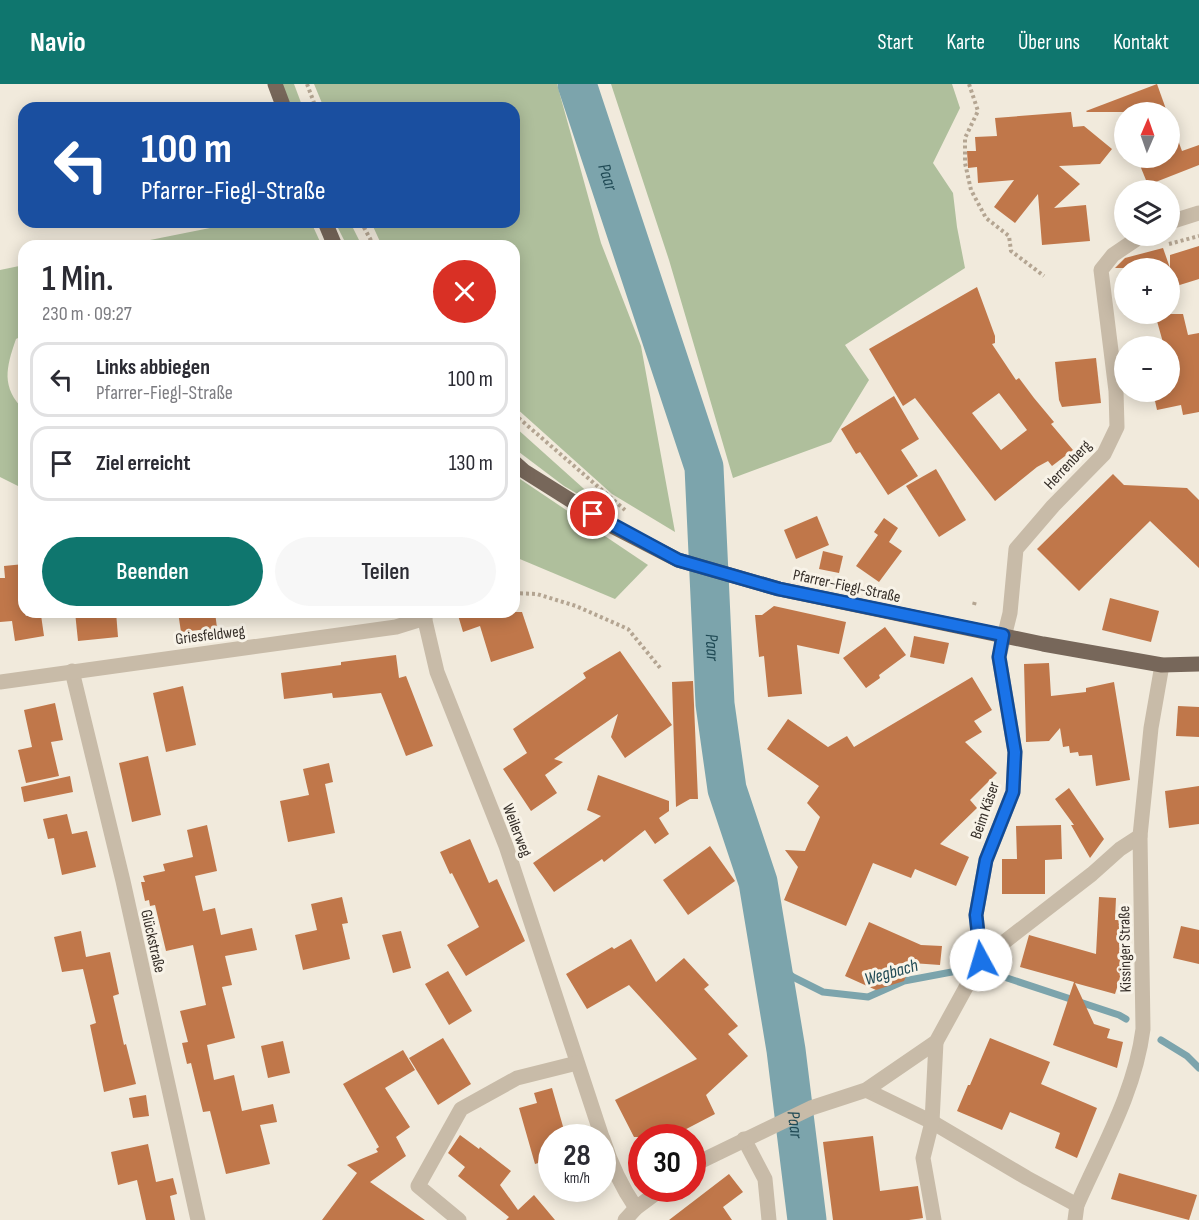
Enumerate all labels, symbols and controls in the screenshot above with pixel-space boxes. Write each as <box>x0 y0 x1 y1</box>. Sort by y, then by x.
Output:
text: Navio <box>30 26 86 59</box>
text: Start <box>877 30 914 55</box>
text: Karte <box>947 30 985 55</box>
text: Über uns <box>1018 30 1080 55</box>
text: Kontakt <box>1113 30 1169 55</box>
north arrow <box>1114 102 1180 168</box>
map controls <box>1114 102 1180 402</box>
text: 100 m <box>141 124 232 175</box>
icon: left <box>42 126 120 204</box>
water label: Paar <box>593 161 622 194</box>
text: Pfarrer-Fiegl-Straße <box>141 175 326 207</box>
button: layers <box>1114 180 1180 246</box>
text: 1 Min. <box>42 258 114 301</box>
button: + <box>1114 258 1180 324</box>
button: close <box>433 260 496 323</box>
text: 230 m · 09:27 <box>42 302 132 326</box>
button: − <box>1114 336 1180 402</box>
text: Links abbiegen <box>96 354 210 381</box>
icon: left <box>45 363 78 396</box>
text: 100 m <box>448 366 493 393</box>
text: Pfarrer-Fiegl-Straße <box>96 381 233 405</box>
street label: Herrenberg <box>1041 436 1096 494</box>
icon: arrive <box>45 447 78 480</box>
text: Ziel erreicht <box>96 450 191 477</box>
text: 130 m <box>449 450 493 477</box>
pin <box>567 488 618 539</box>
icon: arrive <box>576 497 609 530</box>
button: Beenden <box>42 537 263 606</box>
button: Teilen <box>275 537 496 606</box>
street label: Pfarrer-Fiegl-Straße <box>791 566 902 607</box>
street label: Griesfeldweg <box>174 622 246 649</box>
water label: Paar <box>701 633 723 662</box>
street label: Beim Käser <box>967 779 1004 842</box>
street label: Weilerweg <box>498 801 535 860</box>
street label: Kissinger Straße <box>1115 905 1136 992</box>
street label: Glückstraße <box>136 908 169 975</box>
position arrow <box>949 928 1013 992</box>
water label: Wegbach <box>862 955 921 990</box>
water label: Paar <box>783 1110 807 1140</box>
speed limit sign: 30 <box>628 1124 706 1202</box>
text: 28 <box>563 1138 591 1174</box>
text: km/h <box>564 1169 590 1188</box>

